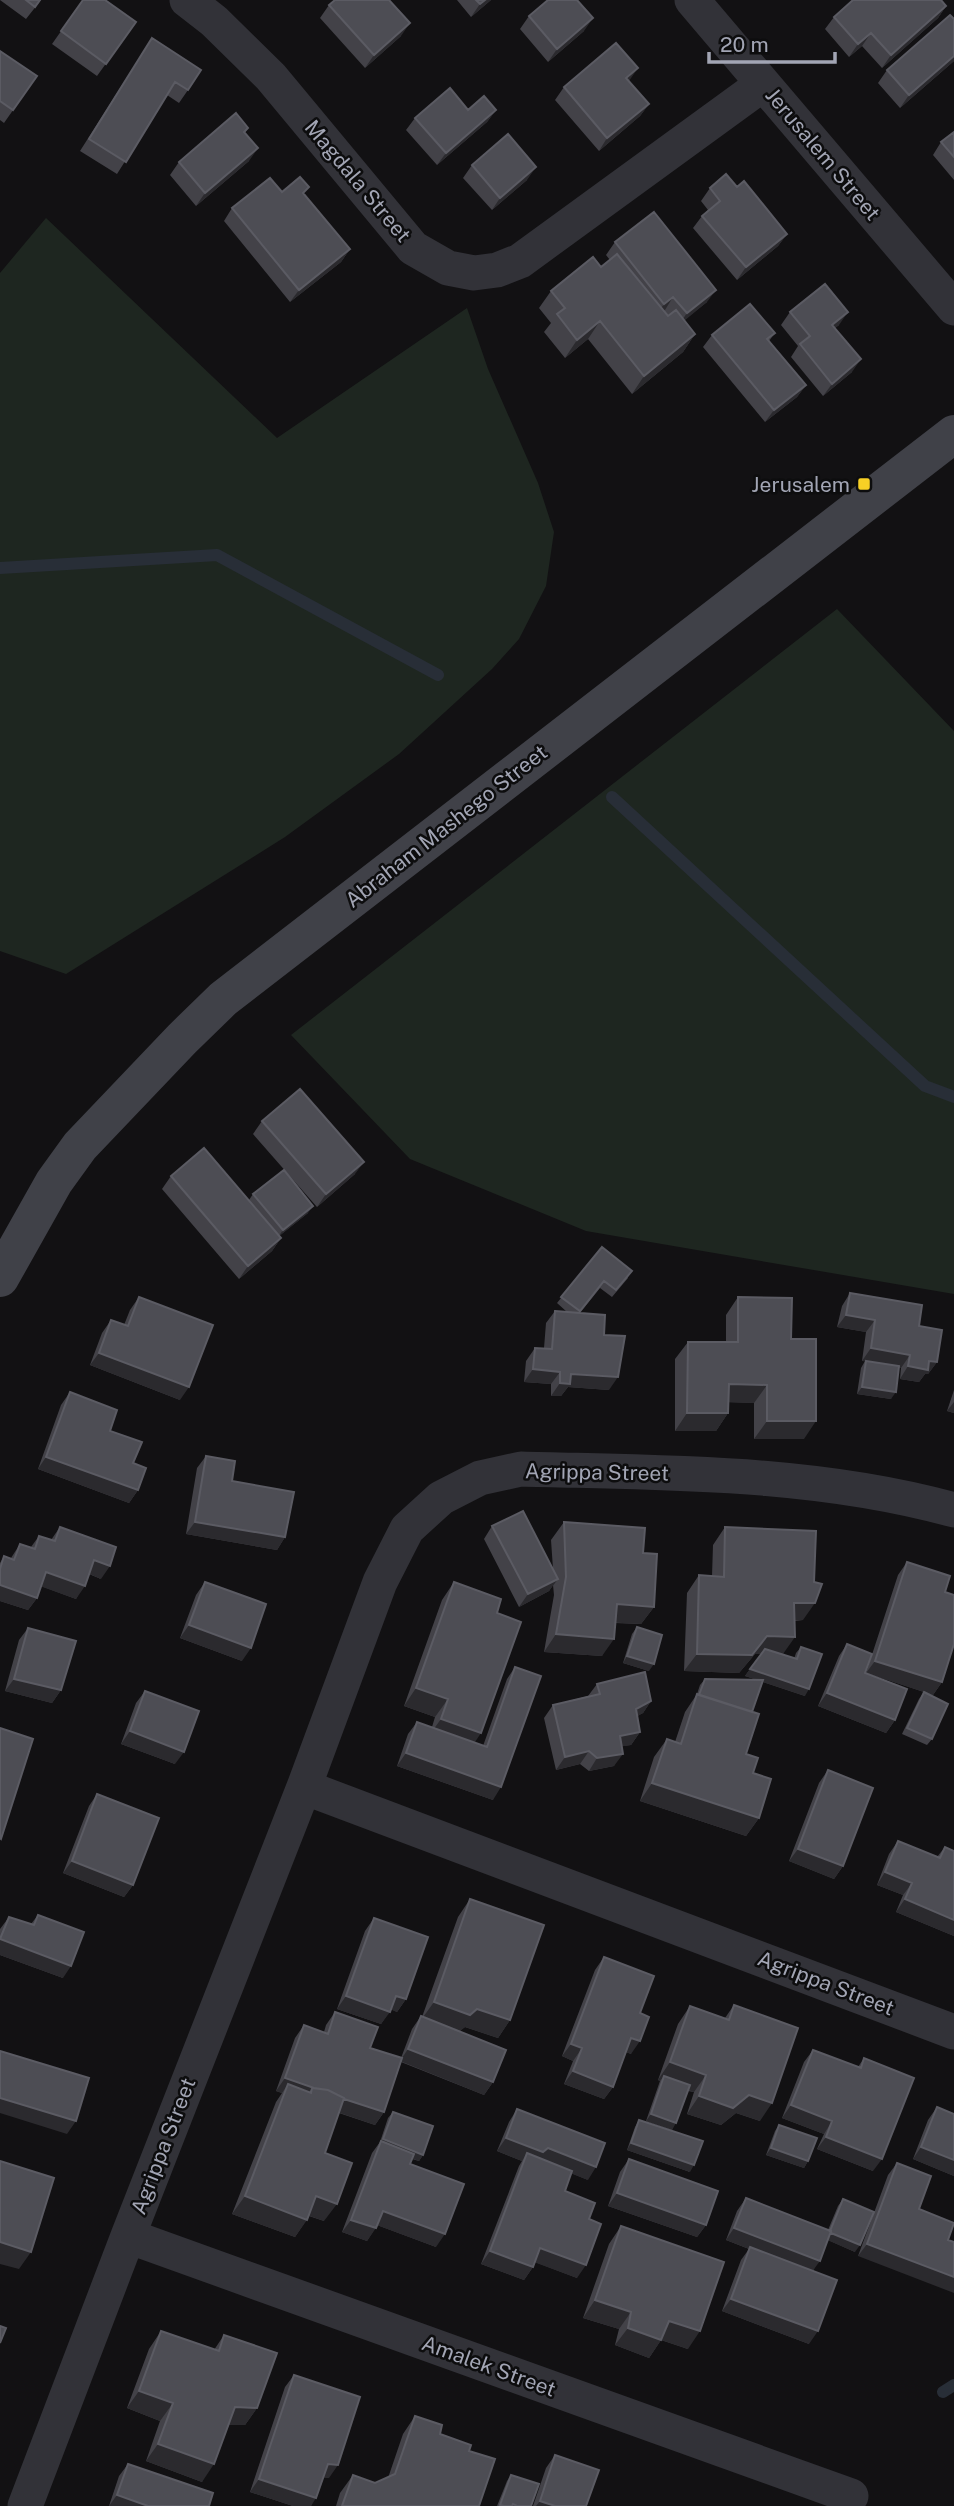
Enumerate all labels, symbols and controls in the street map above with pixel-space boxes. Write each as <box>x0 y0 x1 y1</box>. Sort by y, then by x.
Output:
scale bar <box>709 21 835 65</box>
text: 20 m <box>720 32 769 57</box>
street label: Jerusalem Street <box>760 83 886 225</box>
street label: Magdala Street <box>300 115 416 247</box>
place label: Jerusalem <box>751 472 850 497</box>
marker: Jerusalem <box>856 476 872 492</box>
street label: Abraham Mashego Street <box>340 739 552 913</box>
street label: Agrippa Street <box>525 1458 669 1486</box>
street label: Agrippa Street <box>754 1946 898 2020</box>
street label: Agrippa Street <box>126 2074 200 2218</box>
street label: Amalek Street <box>419 2330 559 2402</box>

